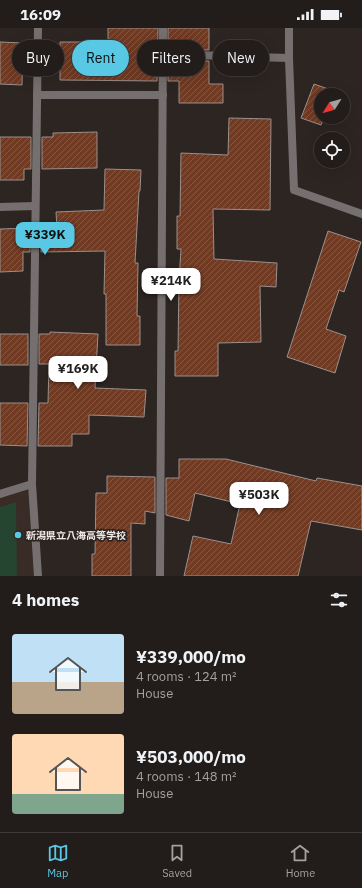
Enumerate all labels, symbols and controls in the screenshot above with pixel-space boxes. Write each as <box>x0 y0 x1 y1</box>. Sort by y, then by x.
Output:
text: 16:09 <box>20 5 61 24</box>
chip: Buy <box>12 40 64 76</box>
chip: Rent <box>72 40 129 76</box>
chip: Filters <box>137 40 205 76</box>
chip: New <box>213 40 269 76</box>
north arrow <box>314 88 350 124</box>
map controls <box>314 88 350 168</box>
button: locate <box>314 132 350 168</box>
pin: ¥339K <box>17 222 73 256</box>
text: ¥339K <box>25 226 65 243</box>
pin: ¥214K <box>143 268 199 302</box>
text: ¥214K <box>151 272 191 289</box>
pin: ¥169K <box>50 356 106 390</box>
text: ¥169K <box>58 360 98 377</box>
pin: ¥503K <box>231 482 287 516</box>
text: ¥503K <box>239 486 279 503</box>
place label: 新潟県立八海高等学校 <box>26 529 126 542</box>
marker: 新潟県立八海高等学校 <box>13 530 23 540</box>
text: 4 homes <box>12 589 79 611</box>
icon: filters <box>328 589 350 611</box>
text: ¥339,000/mo <box>136 646 246 668</box>
icon: home <box>44 650 92 698</box>
text: 4 rooms · 124 m² <box>136 668 237 685</box>
text: House <box>136 685 173 702</box>
text: ¥503,000/mo <box>136 746 246 768</box>
icon: home <box>44 750 92 798</box>
text: 4 rooms · 148 m² <box>136 768 237 785</box>
text: House <box>136 785 173 802</box>
tab: Map <box>47 842 69 880</box>
tab: Saved <box>162 842 192 880</box>
tab: Home <box>286 842 315 880</box>

